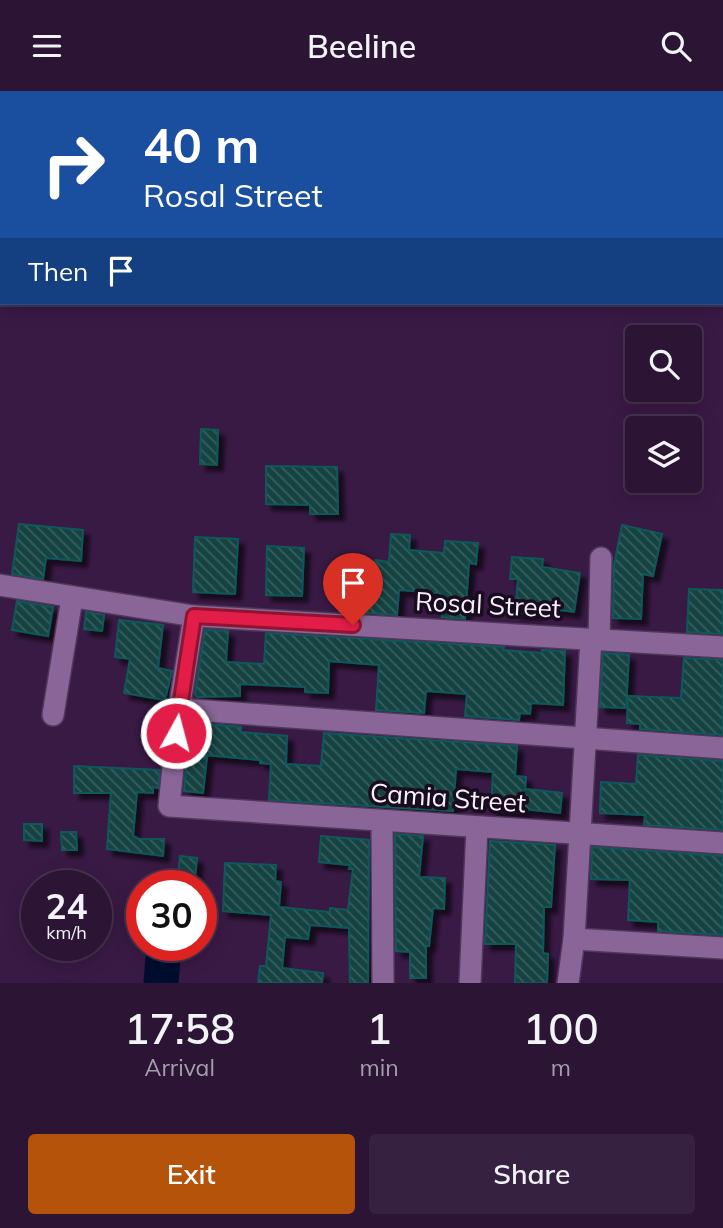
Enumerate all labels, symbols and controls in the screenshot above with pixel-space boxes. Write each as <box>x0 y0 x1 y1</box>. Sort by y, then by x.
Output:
text: Beeline <box>307 26 416 66</box>
icon: menu <box>28 27 66 65</box>
icon: search <box>657 27 695 65</box>
text: 40 m <box>143 114 259 175</box>
icon: right <box>28 119 119 210</box>
text: Rosal Street <box>143 175 323 215</box>
icon: arrive <box>102 252 140 290</box>
text: Then <box>28 255 88 288</box>
map controls <box>625 325 702 493</box>
button: search <box>625 325 702 402</box>
button: layers <box>625 416 702 493</box>
pin <box>323 553 383 625</box>
icon: arrive <box>334 564 372 602</box>
street label: Rosal Street <box>414 584 562 625</box>
position arrow <box>139 696 213 770</box>
street label: Camia Street <box>369 776 527 819</box>
speed limit sign: 30 <box>126 870 217 961</box>
text: 24 <box>45 884 88 928</box>
text: km/h <box>46 921 87 944</box>
text: 17:58 <box>124 1002 235 1055</box>
text: 1 <box>366 1002 392 1055</box>
text: 100 <box>523 1002 599 1055</box>
text: Arrival <box>145 1053 215 1082</box>
text: min <box>359 1053 399 1082</box>
text: m <box>551 1053 571 1082</box>
button: Exit <box>28 1134 355 1214</box>
button: Share <box>369 1134 695 1214</box>

